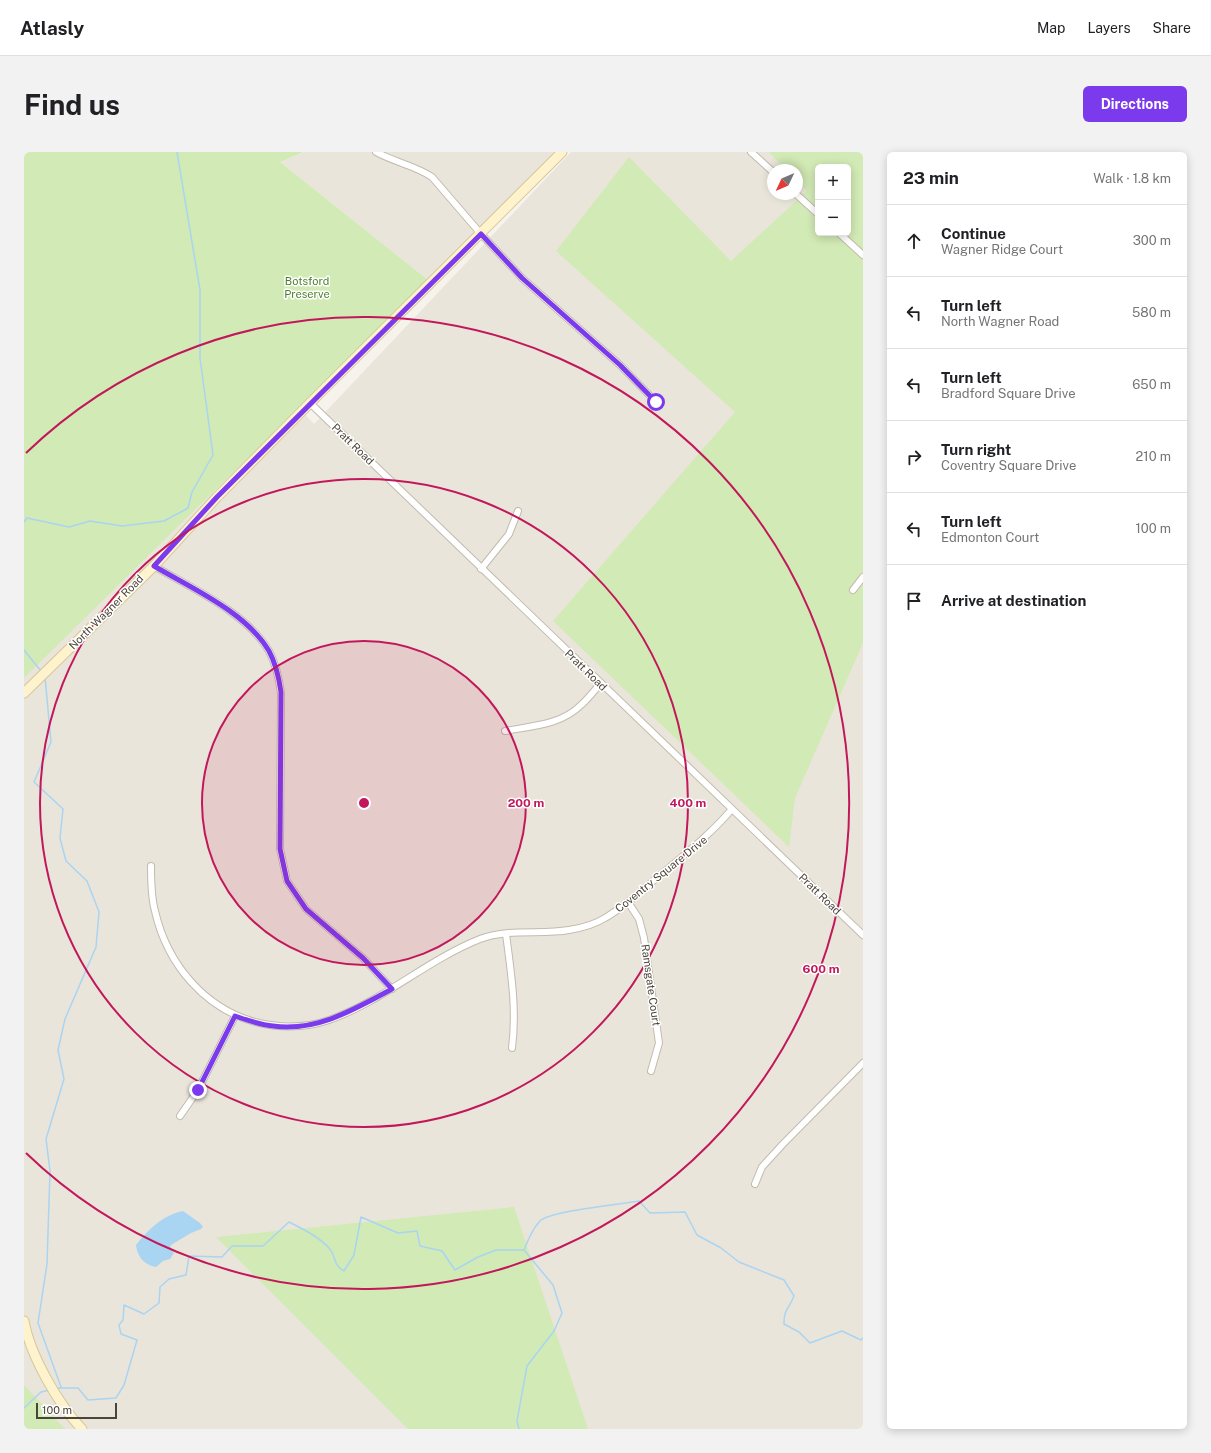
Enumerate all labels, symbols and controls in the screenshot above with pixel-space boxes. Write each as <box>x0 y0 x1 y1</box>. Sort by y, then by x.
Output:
text: Atlasly <box>20 17 84 39</box>
text: Map <box>1037 20 1065 36</box>
text: Layers <box>1087 20 1131 36</box>
text: Share <box>1153 20 1191 36</box>
button: Directions <box>1083 86 1187 122</box>
text: Find us <box>24 88 120 121</box>
north arrow <box>767 164 803 200</box>
map controls <box>815 164 851 236</box>
button: + <box>815 164 851 200</box>
text: 23 min <box>903 168 959 188</box>
text: Walk · 1.8 km <box>1093 171 1171 186</box>
button: − <box>815 200 851 236</box>
text: Continue <box>941 225 1006 242</box>
icon: ahead <box>903 230 925 252</box>
text: 300 m <box>1133 233 1171 248</box>
text: Wagner Ridge Court <box>941 242 1063 257</box>
park label: Botsford Preserve <box>284 275 330 300</box>
text: Turn left <box>941 297 1002 314</box>
icon: left <box>903 302 925 324</box>
text: 580 m <box>1132 305 1171 320</box>
text: North Wagner Road <box>941 314 1059 329</box>
text: Turn left <box>941 369 1002 386</box>
icon: left <box>903 374 925 396</box>
text: 650 m <box>1132 377 1171 392</box>
text: Bradford Square Drive <box>941 386 1076 401</box>
route start <box>647 393 665 411</box>
street label: Pratt Road <box>330 421 376 467</box>
text: Turn right <box>941 441 1011 458</box>
icon: right <box>903 446 925 468</box>
text: 210 m <box>1136 449 1171 464</box>
text: Coventry Square Drive <box>941 458 1076 473</box>
text: Turn left <box>941 513 1002 530</box>
icon: left <box>903 518 925 540</box>
text: 100 m <box>1135 521 1171 536</box>
text: Edmonton Court <box>941 530 1039 545</box>
street label: North Wagner Road <box>66 572 146 652</box>
icon: arrive <box>903 590 925 612</box>
text: Arrive at destination <box>941 592 1086 609</box>
street label: Pratt Road <box>563 647 609 693</box>
centre of rings <box>357 796 371 810</box>
text: 200 m <box>508 796 544 810</box>
text: 400 m <box>670 796 707 810</box>
street label: Coventry Square Drive <box>613 833 709 915</box>
street label: Pratt Road <box>797 871 843 917</box>
street label: Ramsgate Court <box>639 943 663 1027</box>
text: 600 m <box>803 962 840 976</box>
route end <box>189 1081 207 1099</box>
scale bar <box>36 1401 117 1420</box>
text: 100 m <box>42 1404 72 1416</box>

